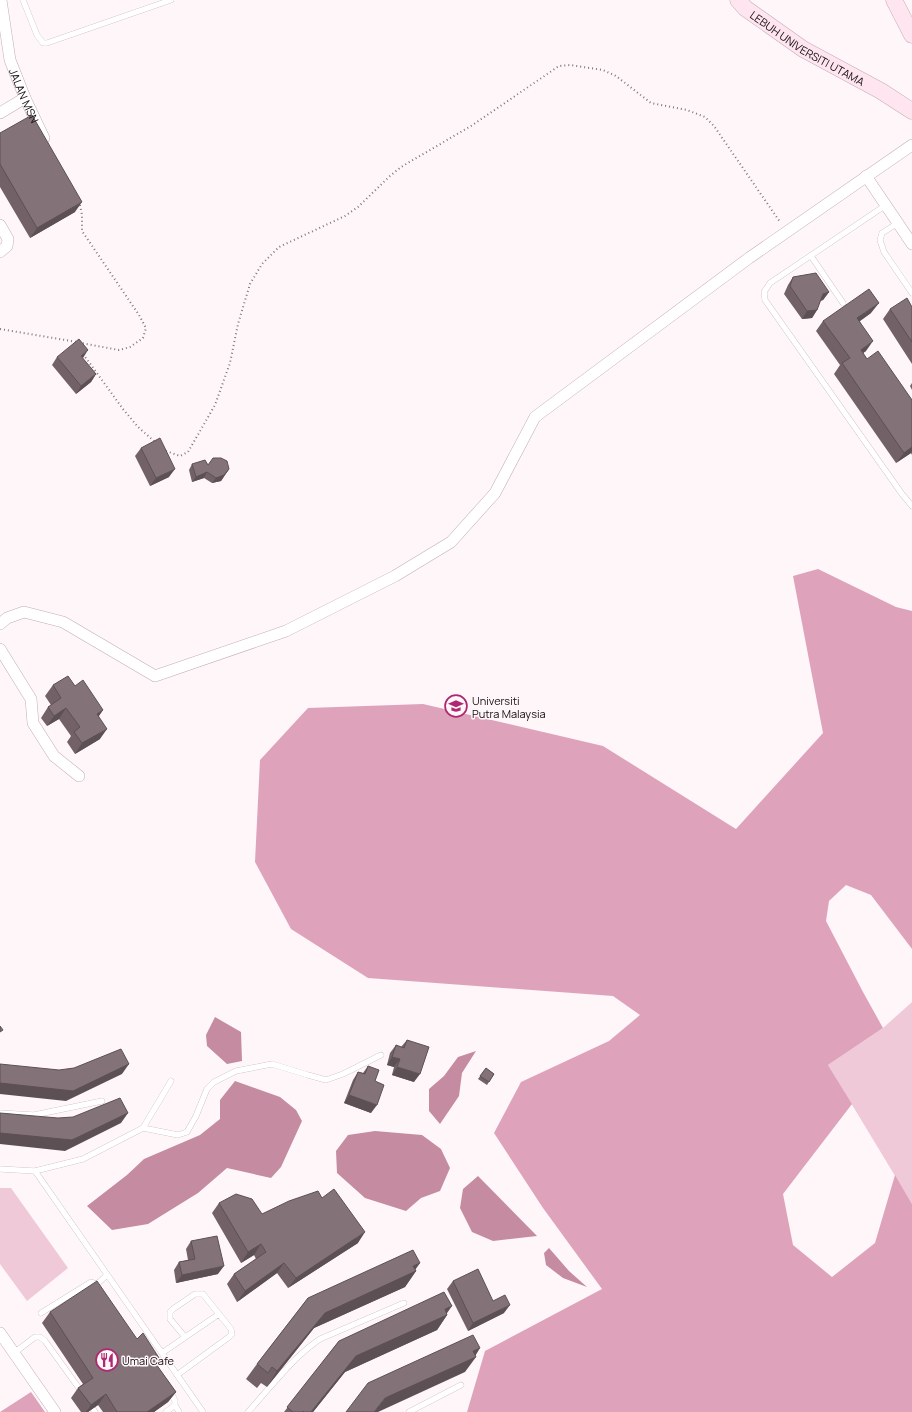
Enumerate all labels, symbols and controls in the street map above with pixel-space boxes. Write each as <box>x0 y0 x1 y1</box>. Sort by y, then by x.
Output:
street label: LEBUH UNIVERSITI UTAMA <box>748 7 868 88</box>
street label: JALAN MSN <box>6 66 43 125</box>
school or university icon: Universiti Putra Malaysia <box>443 693 469 719</box>
place label: Universiti Putra Malaysia <box>472 693 546 721</box>
restaurant icon: Umai Cafe <box>94 1347 120 1373</box>
place label: Umai Cafe <box>122 1353 175 1368</box>

